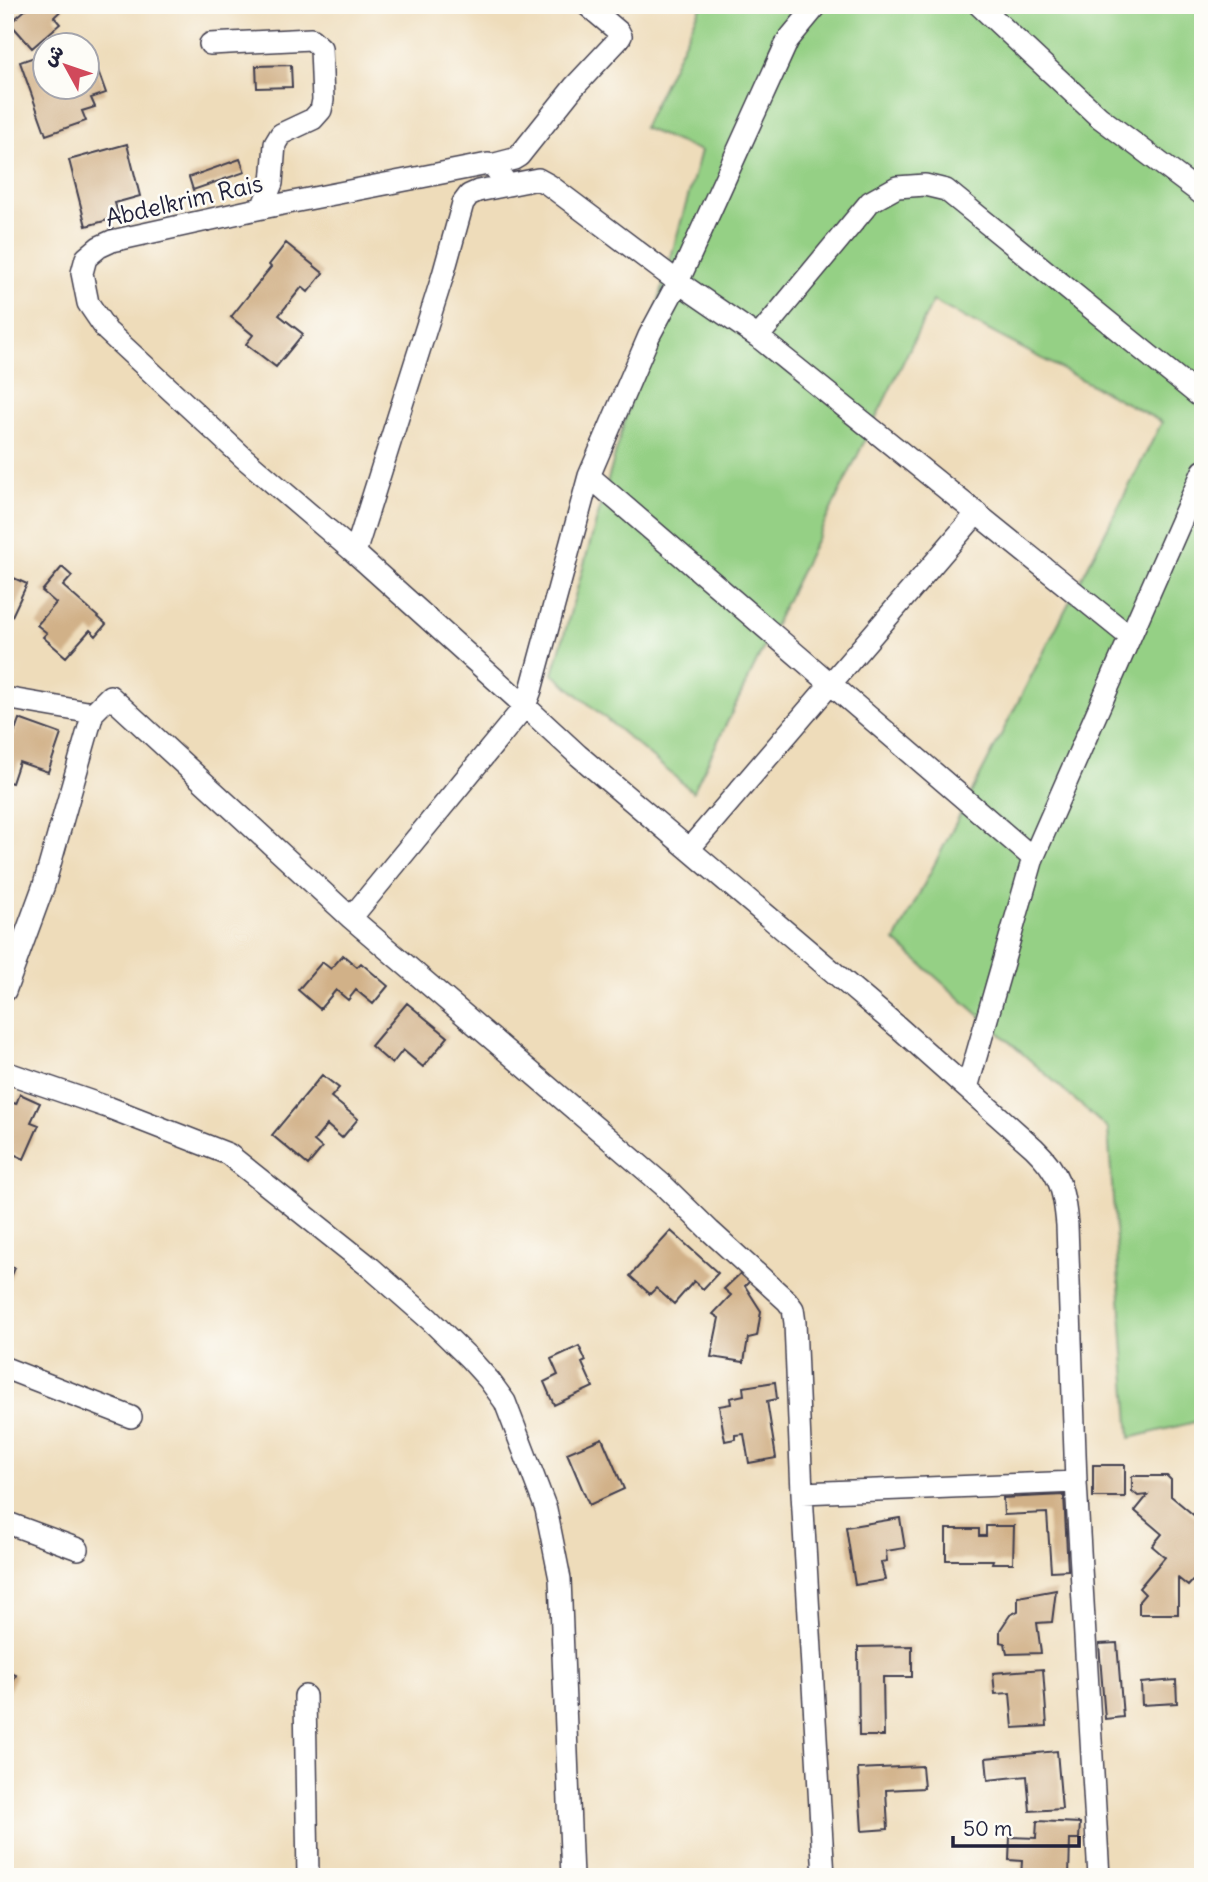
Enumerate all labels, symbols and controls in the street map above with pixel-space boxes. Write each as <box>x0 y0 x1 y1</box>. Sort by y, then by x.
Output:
north arrow <box>32 32 102 102</box>
text: ش <box>37 39 69 71</box>
street label: Abdelkrim Rais <box>103 167 265 233</box>
scale bar <box>953 1805 1078 1849</box>
text: 50 m <box>963 1815 1012 1842</box>

